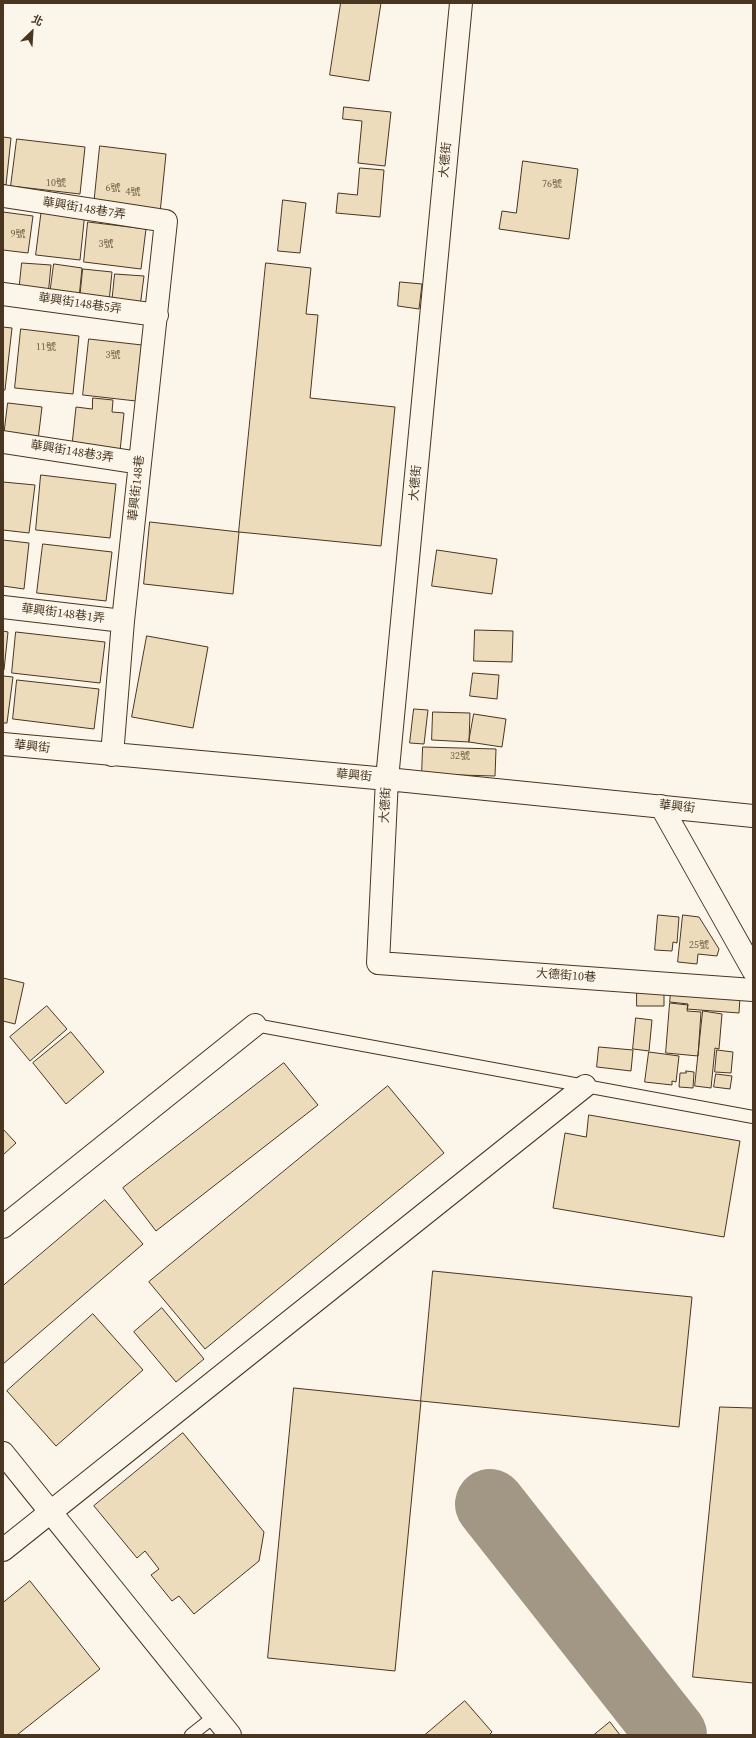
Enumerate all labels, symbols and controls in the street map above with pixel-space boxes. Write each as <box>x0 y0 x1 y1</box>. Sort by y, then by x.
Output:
north arrow <box>12 12 52 52</box>
text: 北 <box>29 12 45 30</box>
street label: 大德街 <box>437 141 455 179</box>
house number: 10號 <box>46 177 66 189</box>
house number: 76號 <box>542 178 562 190</box>
house number: 6號 <box>106 182 120 194</box>
house number: 4號 <box>126 186 140 198</box>
street label: 華興街148巷7弄 <box>41 195 127 223</box>
house number: 9號 <box>11 228 25 240</box>
house number: 3號 <box>99 238 113 250</box>
street label: 華興街148巷5弄 <box>37 291 123 317</box>
house number: 11號 <box>36 341 56 353</box>
house number: 3號 <box>106 349 120 361</box>
street label: 華興街148巷3弄 <box>29 438 115 466</box>
street label: 華興街148巷 <box>126 454 148 522</box>
street label: 大德街 <box>407 464 425 502</box>
street label: 華興街148巷1弄 <box>20 602 106 626</box>
street label: 華興街 <box>13 738 51 756</box>
house number: 32號 <box>450 750 470 762</box>
street label: 華興街 <box>335 767 373 785</box>
street label: 大德街 <box>378 787 394 823</box>
street label: 華興街 <box>658 798 696 816</box>
house number: 25號 <box>689 939 709 951</box>
street label: 大德街10巷 <box>536 967 596 985</box>

